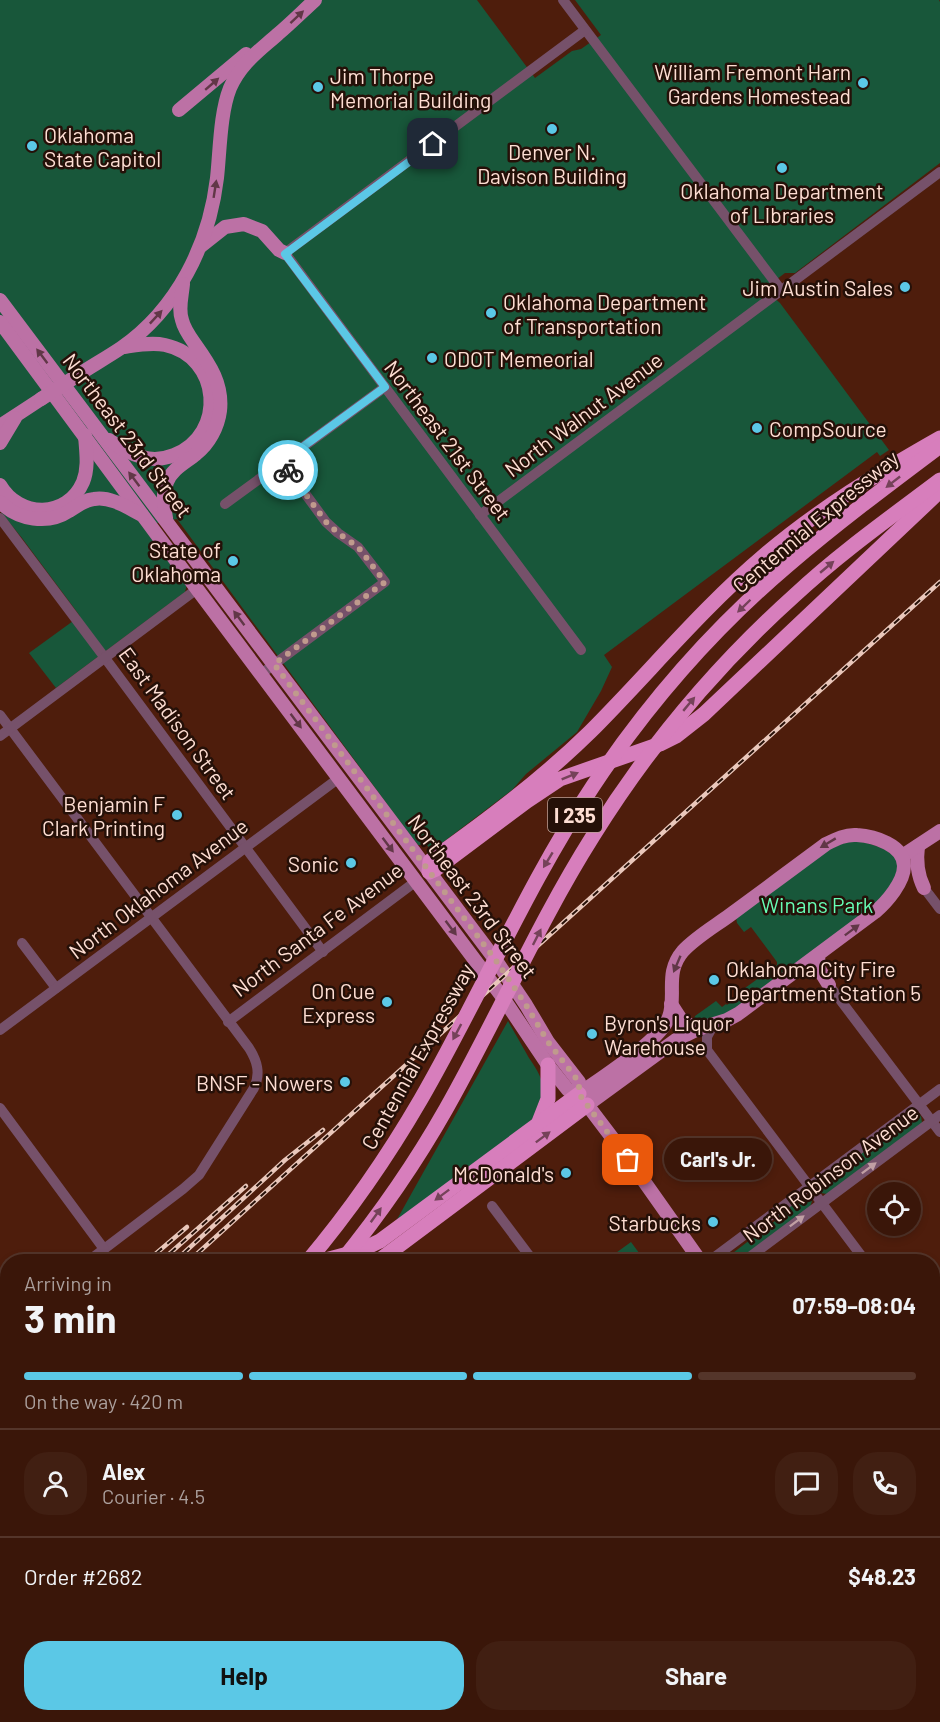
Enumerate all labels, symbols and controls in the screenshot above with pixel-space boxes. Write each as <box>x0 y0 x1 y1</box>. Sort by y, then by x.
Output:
one-way arrow <box>289 10 304 24</box>
place label: William Fremont Harn Gardens Homestead <box>654 59 851 108</box>
place label: Jim Thorpe Memorial Building <box>330 63 491 112</box>
marker: William Fremont Harn Gardens Homestead <box>856 76 870 90</box>
one-way arrow <box>204 77 219 90</box>
marker: Jim Thorpe Memorial Building <box>311 80 325 94</box>
pin <box>407 118 458 169</box>
place label: Oklahoma State Capitol <box>44 122 161 171</box>
marker: Denver N. Davison Building <box>545 122 559 136</box>
icon: home <box>416 127 449 160</box>
marker: Oklahoma State Capitol <box>25 139 39 153</box>
place label: Denver N. Davison Building <box>477 139 627 188</box>
marker: Oklahoma Department of LIbraries <box>775 161 789 175</box>
place label: Oklahoma Department of LIbraries <box>680 178 884 227</box>
one-way arrow <box>211 180 220 199</box>
place label: Jim Austin Sales <box>742 275 893 300</box>
marker: Jim Austin Sales <box>898 280 912 294</box>
place label: Oklahoma Department of Transportation <box>503 289 707 338</box>
marker: Oklahoma Department of Transportation <box>484 306 498 320</box>
one-way arrow <box>149 309 163 324</box>
place label: ODOT Memeorial <box>444 346 594 371</box>
street label: North Walnut Avenue <box>499 347 667 481</box>
street label: Northeast 23rd Street <box>58 348 198 522</box>
one-way arrow <box>37 349 49 364</box>
marker: ODOT Memeorial <box>425 351 439 365</box>
street label: Northeast 21st Street <box>380 355 516 525</box>
place label: CompSource <box>769 416 887 441</box>
marker: CompSource <box>750 421 764 435</box>
courier <box>258 440 318 500</box>
street label: Centennial Expressway <box>727 444 903 598</box>
icon: bike <box>272 454 305 487</box>
one-way arrow <box>129 471 141 486</box>
one-way arrow <box>886 475 901 487</box>
place label: State of Oklahoma <box>131 537 221 586</box>
marker: State of Oklahoma <box>226 554 240 568</box>
one-way arrow <box>819 561 834 574</box>
one-way arrow <box>737 599 751 613</box>
one-way arrow <box>233 610 245 626</box>
street label: East Madison Street <box>114 642 242 804</box>
one-way arrow <box>682 697 695 712</box>
one-way arrow <box>289 713 301 728</box>
one-way arrow <box>561 771 579 780</box>
place label: Benjamin F Clark Printing <box>42 791 165 840</box>
road number: I 235 <box>548 798 602 832</box>
marker: Benjamin F Clark Printing <box>170 808 184 822</box>
street label: Northeast 23rd Street <box>403 809 543 983</box>
street label: North Oklahoma Avenue <box>64 813 252 963</box>
one-way arrow <box>382 836 394 852</box>
one-way arrow <box>820 838 837 849</box>
place label: Sonic <box>288 851 339 876</box>
one-way arrow <box>543 852 553 869</box>
marker: Sonic <box>344 856 358 870</box>
street label: North Santa Fe Avenue <box>227 857 407 1001</box>
park label: Winans Park <box>761 892 873 917</box>
one-way arrow <box>444 921 456 936</box>
one-way arrow <box>843 924 859 936</box>
one-way arrow <box>532 929 541 946</box>
one-way arrow <box>672 955 682 973</box>
place label: Oklahoma City Fire Department Station 5 <box>726 956 921 1005</box>
street label: Centennial Expressway <box>355 958 479 1153</box>
marker: Oklahoma City Fire Department Station 5 <box>707 973 721 987</box>
place label: On Cue Express <box>302 978 375 1027</box>
marker: On Cue Express <box>380 995 394 1009</box>
place label: Byron's Liquor Warehouse <box>604 1010 732 1059</box>
one-way arrow <box>452 1024 462 1041</box>
marker: Byron's Liquor Warehouse <box>585 1027 599 1041</box>
place label: BNSF - Nowers <box>196 1070 333 1095</box>
marker: BNSF - Nowers <box>338 1075 352 1089</box>
street label: North Robinson Avenue <box>737 1099 923 1247</box>
one-way arrow <box>534 1131 550 1143</box>
pin <box>602 1134 653 1185</box>
callout: Carl's Jr. <box>664 1139 772 1181</box>
icon: bag <box>611 1143 644 1176</box>
text: Carl's Jr. <box>680 1147 756 1171</box>
place label: McDonald's <box>453 1161 554 1186</box>
one-way arrow <box>861 1163 876 1175</box>
marker: McDonald's <box>559 1166 573 1180</box>
map controls <box>867 1182 921 1236</box>
button: locate <box>867 1182 921 1236</box>
one-way arrow <box>435 1189 451 1201</box>
one-way arrow <box>370 1207 382 1222</box>
place label: Starbucks <box>609 1210 701 1235</box>
marker: Starbucks <box>706 1215 720 1229</box>
one-way arrow <box>790 1216 805 1228</box>
text: Arriving in <box>24 1271 112 1295</box>
text: 07:59–08:04 <box>792 1292 916 1318</box>
text: 3 min <box>24 1294 117 1341</box>
text: On the way · 420 m <box>24 1389 183 1413</box>
button: person <box>24 1452 87 1515</box>
button: chat <box>775 1452 838 1515</box>
button: phone <box>853 1452 916 1515</box>
text: Alex <box>102 1458 145 1484</box>
text: Courier · 4.5 <box>102 1484 205 1508</box>
text: Order #2682 <box>24 1563 143 1589</box>
text: $48.23 <box>848 1563 916 1589</box>
button: Help <box>24 1641 464 1710</box>
button: Share <box>476 1641 916 1710</box>

